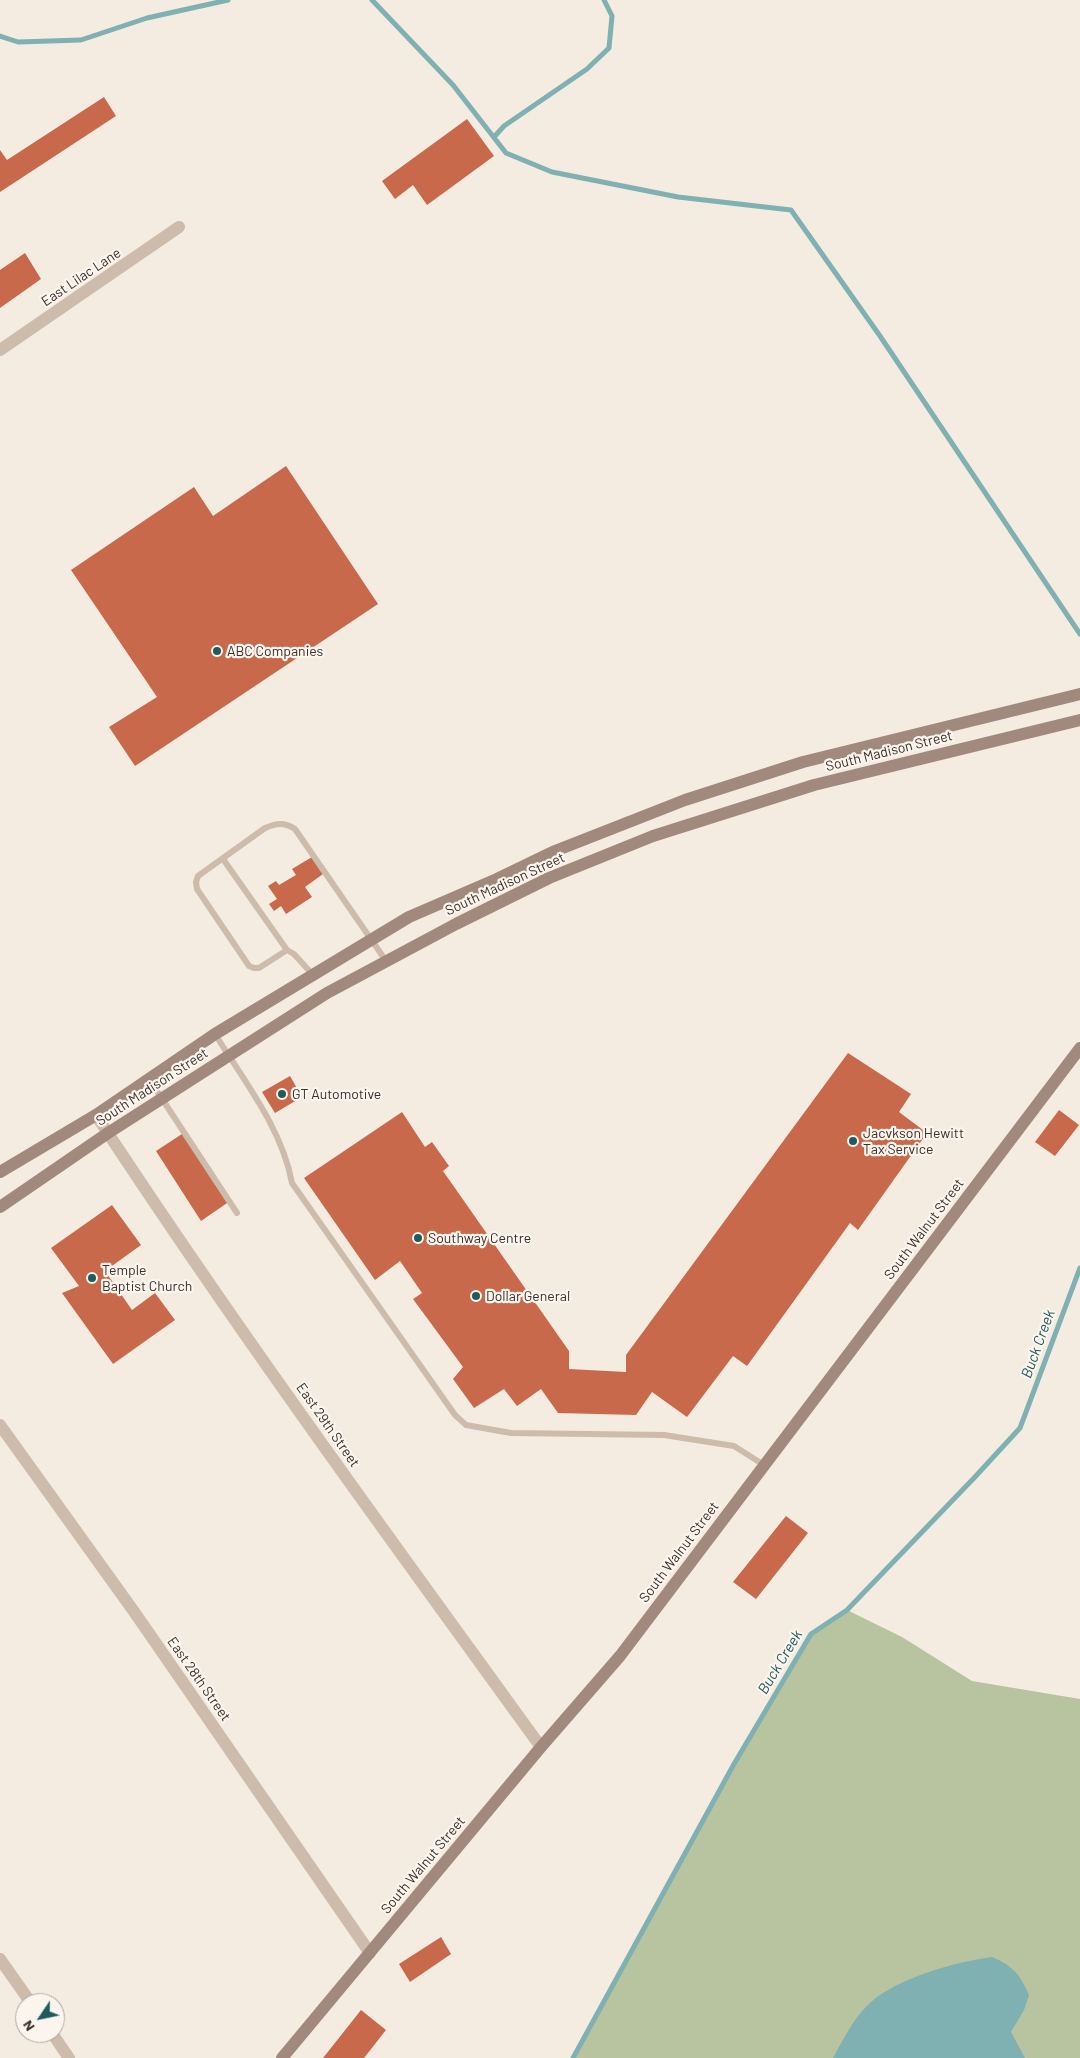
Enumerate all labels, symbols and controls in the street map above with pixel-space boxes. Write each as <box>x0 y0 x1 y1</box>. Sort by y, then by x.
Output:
street label: East Lilac Lane <box>38 244 124 310</box>
place label: ABC Companies <box>227 643 323 659</box>
marker: ABC Companies <box>211 645 223 657</box>
street label: South Madison Street <box>824 727 954 775</box>
street label: South Madison Street <box>443 849 567 919</box>
street label: South Madison Street <box>93 1045 211 1129</box>
place label: GT Automotive <box>292 1086 381 1102</box>
marker: GT Automotive <box>276 1088 288 1100</box>
place label: Jacvkson Hewitt Tax Service <box>863 1125 964 1158</box>
marker: Jacvkson Hewitt Tax Service <box>847 1135 859 1147</box>
street label: South Walnut Street <box>881 1175 967 1283</box>
place label: Southway Centre <box>428 1230 531 1246</box>
marker: Southway Centre <box>412 1232 424 1244</box>
place label: Temple Baptist Church <box>102 1262 192 1294</box>
marker: Temple Baptist Church <box>86 1272 98 1284</box>
place label: Dollar General <box>486 1288 570 1304</box>
marker: Dollar General <box>470 1290 482 1302</box>
water label: Buck Creek <box>1017 1307 1059 1381</box>
street label: East 29th Street <box>293 1380 363 1470</box>
street label: South Walnut Street <box>636 1498 722 1606</box>
water label: Buck Creek <box>754 1627 806 1697</box>
street label: East 28th Street <box>164 1634 234 1724</box>
street label: South Walnut Street <box>377 1813 469 1917</box>
north arrow <box>15 1993 65 2043</box>
text: N <box>18 2017 38 2035</box>

